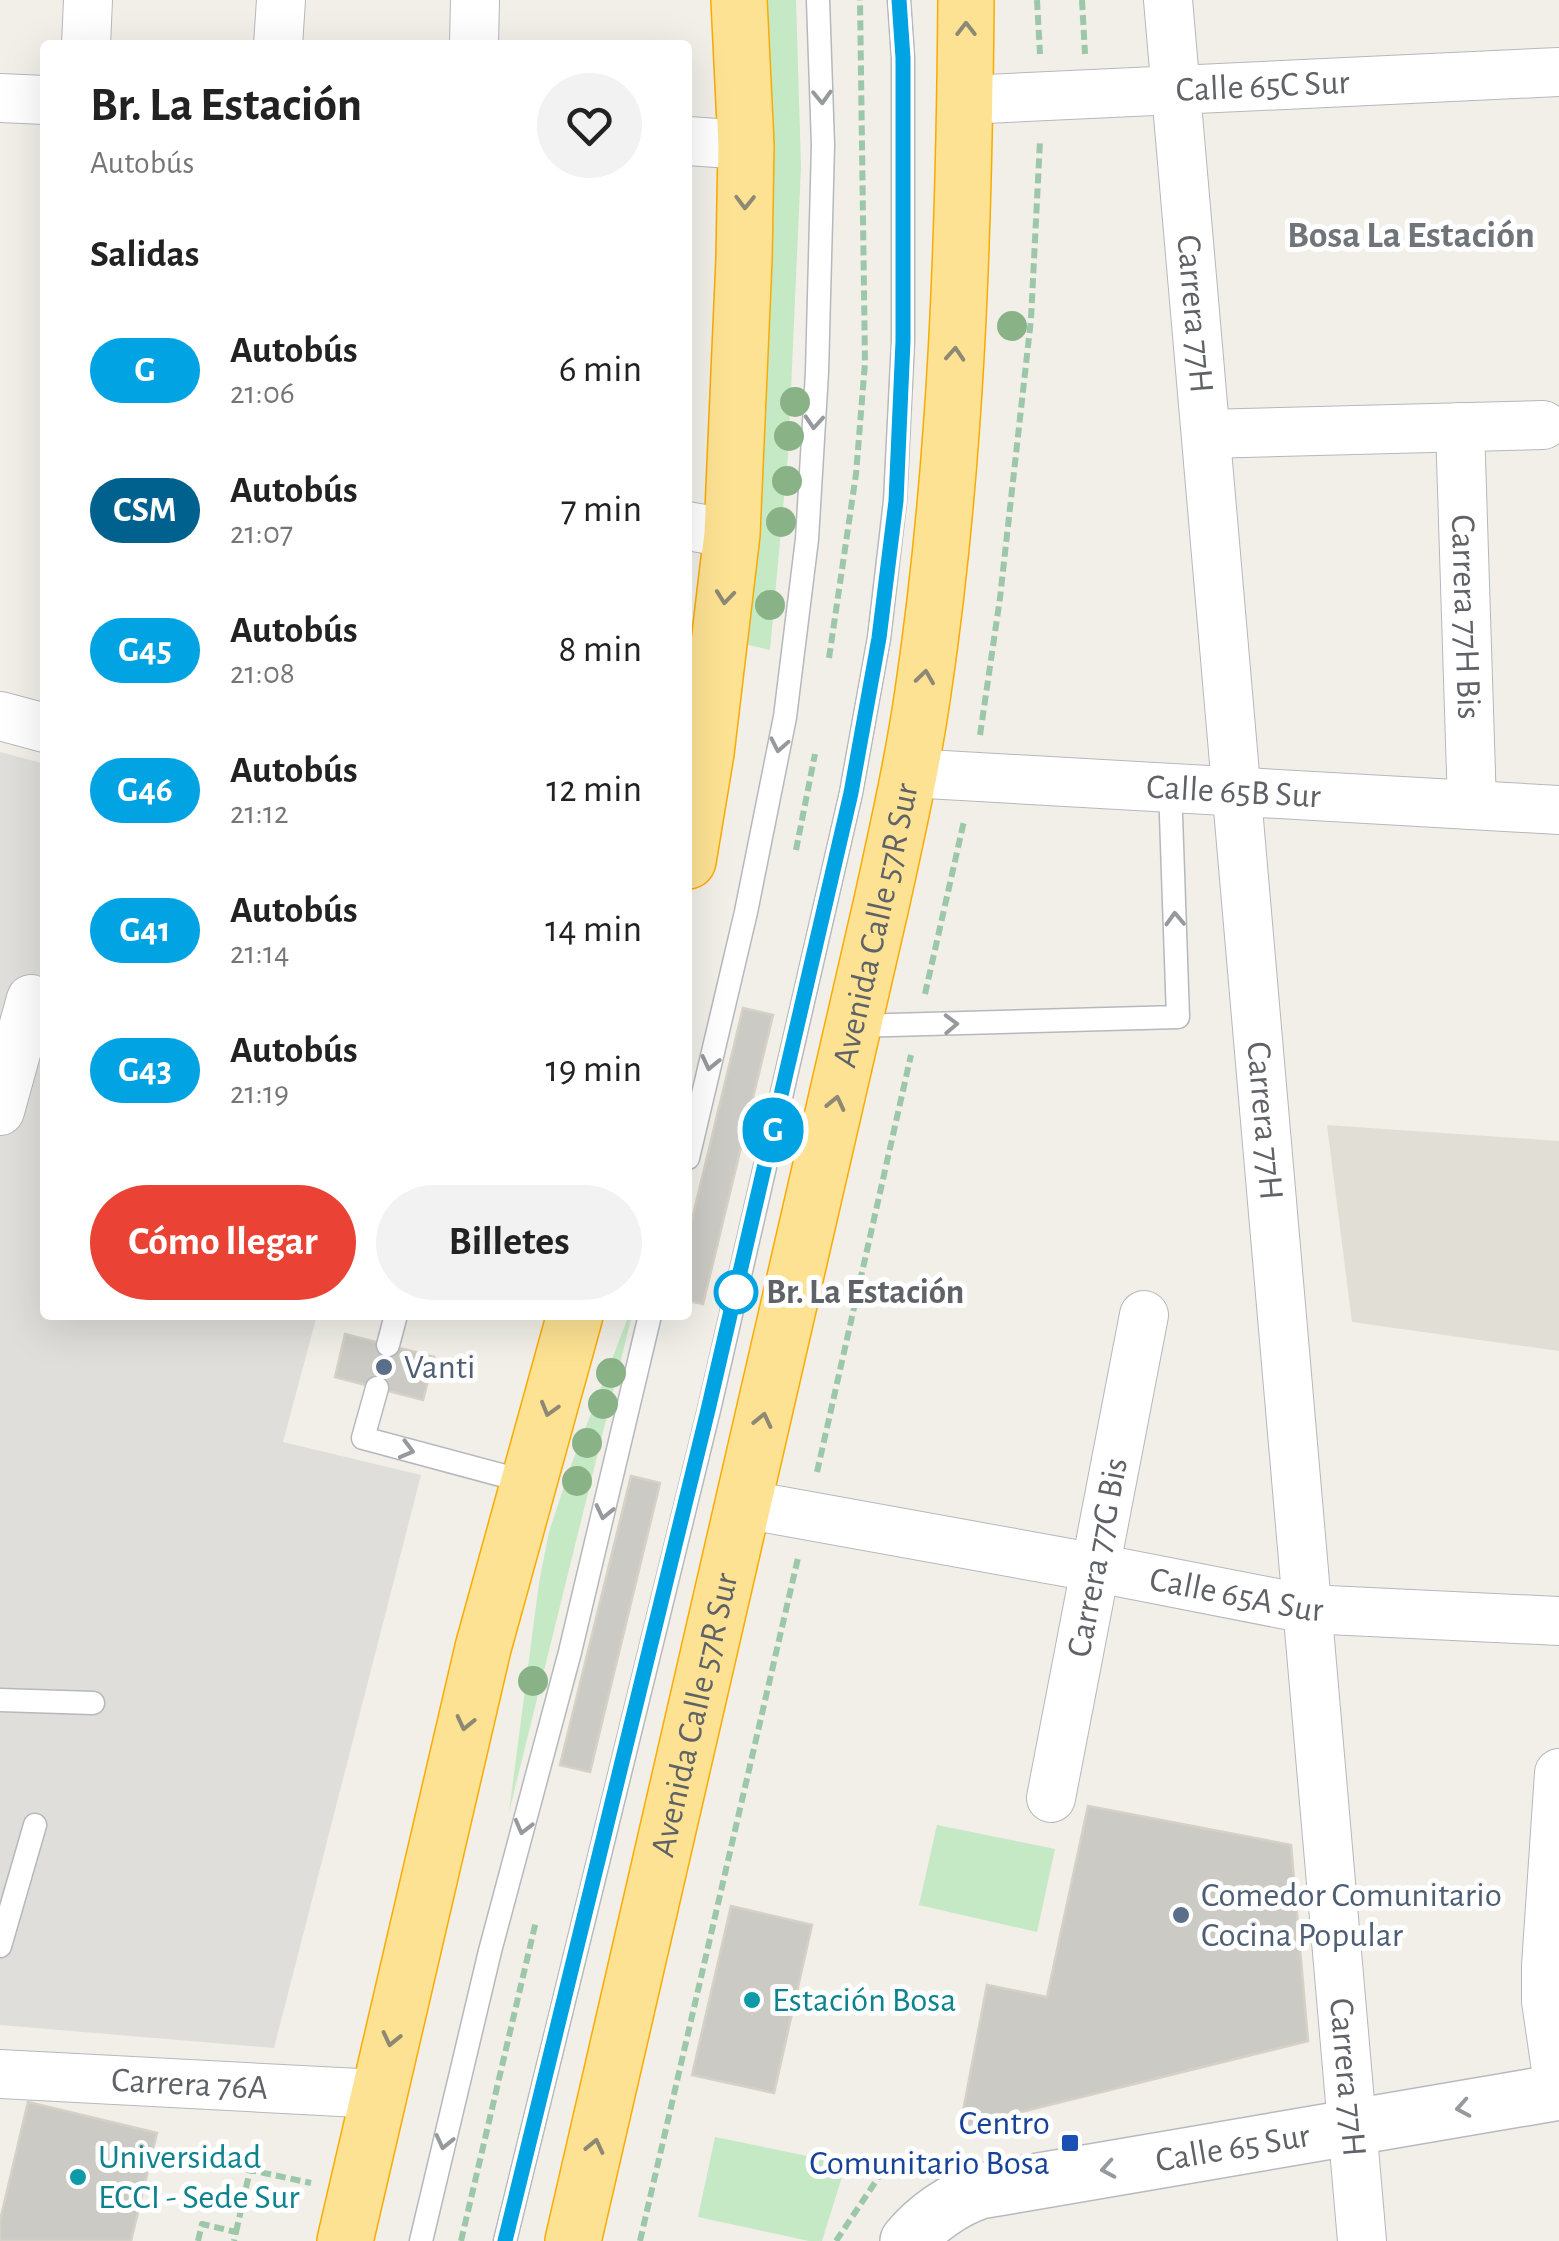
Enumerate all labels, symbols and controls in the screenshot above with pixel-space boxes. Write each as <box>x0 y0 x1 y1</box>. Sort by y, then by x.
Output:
one-way arrow <box>955 20 976 36</box>
street label: Calle 65C Sur <box>1175 64 1351 108</box>
button: heart <box>537 73 642 178</box>
text: Br. La Estación <box>90 82 362 130</box>
one-way arrow <box>811 90 832 106</box>
text: Autobús <box>90 147 194 179</box>
one-way arrow <box>734 196 756 211</box>
district label: Bosa La Estación <box>1287 217 1535 255</box>
street label: Carrera 77H <box>1171 233 1219 394</box>
text: Salidas <box>90 236 199 274</box>
text: Autobús <box>230 332 358 370</box>
one-way arrow <box>944 345 965 361</box>
text: 6 min <box>559 351 642 389</box>
text: G <box>135 353 155 388</box>
text: 21:06 <box>230 377 295 409</box>
one-way arrow <box>804 415 825 431</box>
text: Autobús <box>230 472 358 510</box>
text: 7 min <box>561 491 642 529</box>
text: CSM <box>113 493 177 528</box>
street label: Carrera 77H Bis <box>1445 514 1487 720</box>
text: 21:07 <box>230 517 293 549</box>
one-way arrow <box>715 589 737 605</box>
text: Autobús <box>230 612 358 650</box>
text: 8 min <box>559 631 642 669</box>
text: G45 <box>118 633 172 668</box>
text: 21:08 <box>230 657 295 689</box>
one-way arrow <box>914 669 935 686</box>
one-way arrow <box>769 737 790 753</box>
text: Autobús <box>230 752 358 790</box>
street label: Calle 65B Sur <box>1145 769 1322 814</box>
text: 12 min <box>546 771 642 809</box>
text: G46 <box>117 773 173 808</box>
street label: Avenida Calle 57R Sur <box>827 780 924 1071</box>
text: 21:12 <box>230 797 288 829</box>
text: Autobús <box>230 892 358 930</box>
one-way arrow <box>1164 910 1185 926</box>
text: 14 min <box>545 911 642 949</box>
text: G41 <box>119 913 171 948</box>
text: 21:14 <box>230 937 289 969</box>
one-way arrow <box>944 1014 960 1035</box>
text: Autobús <box>230 1032 358 1070</box>
street label: Carrera 77H <box>1241 1040 1289 1201</box>
text: 19 min <box>546 1051 642 1089</box>
text: G43 <box>118 1053 172 1088</box>
one-way arrow <box>701 1054 722 1071</box>
text: 21:19 <box>230 1077 289 1109</box>
one-way arrow <box>824 1095 845 1112</box>
line badge: G <box>740 1098 806 1162</box>
text: G <box>763 1113 783 1148</box>
button: Cómo llegar <box>90 1185 356 1300</box>
button: Billetes <box>376 1185 642 1300</box>
marker: Br. La Estación <box>715 1271 757 1313</box>
place label: Br. La Estación <box>766 1275 964 1310</box>
place label: Vanti <box>404 1350 475 1385</box>
marker: Vanti <box>373 1356 395 1378</box>
one-way arrow <box>540 1400 561 1417</box>
one-way arrow <box>751 1412 772 1429</box>
one-way arrow <box>398 1438 415 1459</box>
street label: Carrera 77G Bis <box>1061 1455 1134 1660</box>
one-way arrow <box>594 1503 615 1520</box>
street label: Calle 65A Sur <box>1147 1561 1325 1627</box>
street label: Avenida Calle 57R Sur <box>645 1569 744 1860</box>
one-way arrow <box>456 1714 477 1731</box>
one-way arrow <box>514 1818 535 1835</box>
place label: Comedor Comunitario Cocina Popular <box>1201 1878 1502 1953</box>
marker: Comedor Comunitario Cocina Popular <box>1170 1904 1192 1926</box>
place label: Estación Bosa <box>772 1983 957 2018</box>
marker: Estación Bosa <box>741 1989 763 2011</box>
street label: Carrera 77H <box>1324 1997 1372 2158</box>
one-way arrow <box>382 2030 403 2047</box>
street label: Carrera 76A <box>110 2062 269 2106</box>
one-way arrow <box>1455 2097 1471 2118</box>
place label: Centro Comunitario Bosa <box>809 2106 1050 2181</box>
street label: Calle 65 Sur <box>1153 2117 1313 2178</box>
marker: Centro Comunitario Bosa <box>1059 2132 1081 2154</box>
one-way arrow <box>435 2133 456 2150</box>
one-way arrow <box>583 2138 604 2155</box>
place label: Universidad ECCI - Sede Sur <box>98 2140 300 2215</box>
one-way arrow <box>1100 2158 1116 2179</box>
marker: Universidad ECCI - Sede Sur <box>67 2166 89 2188</box>

